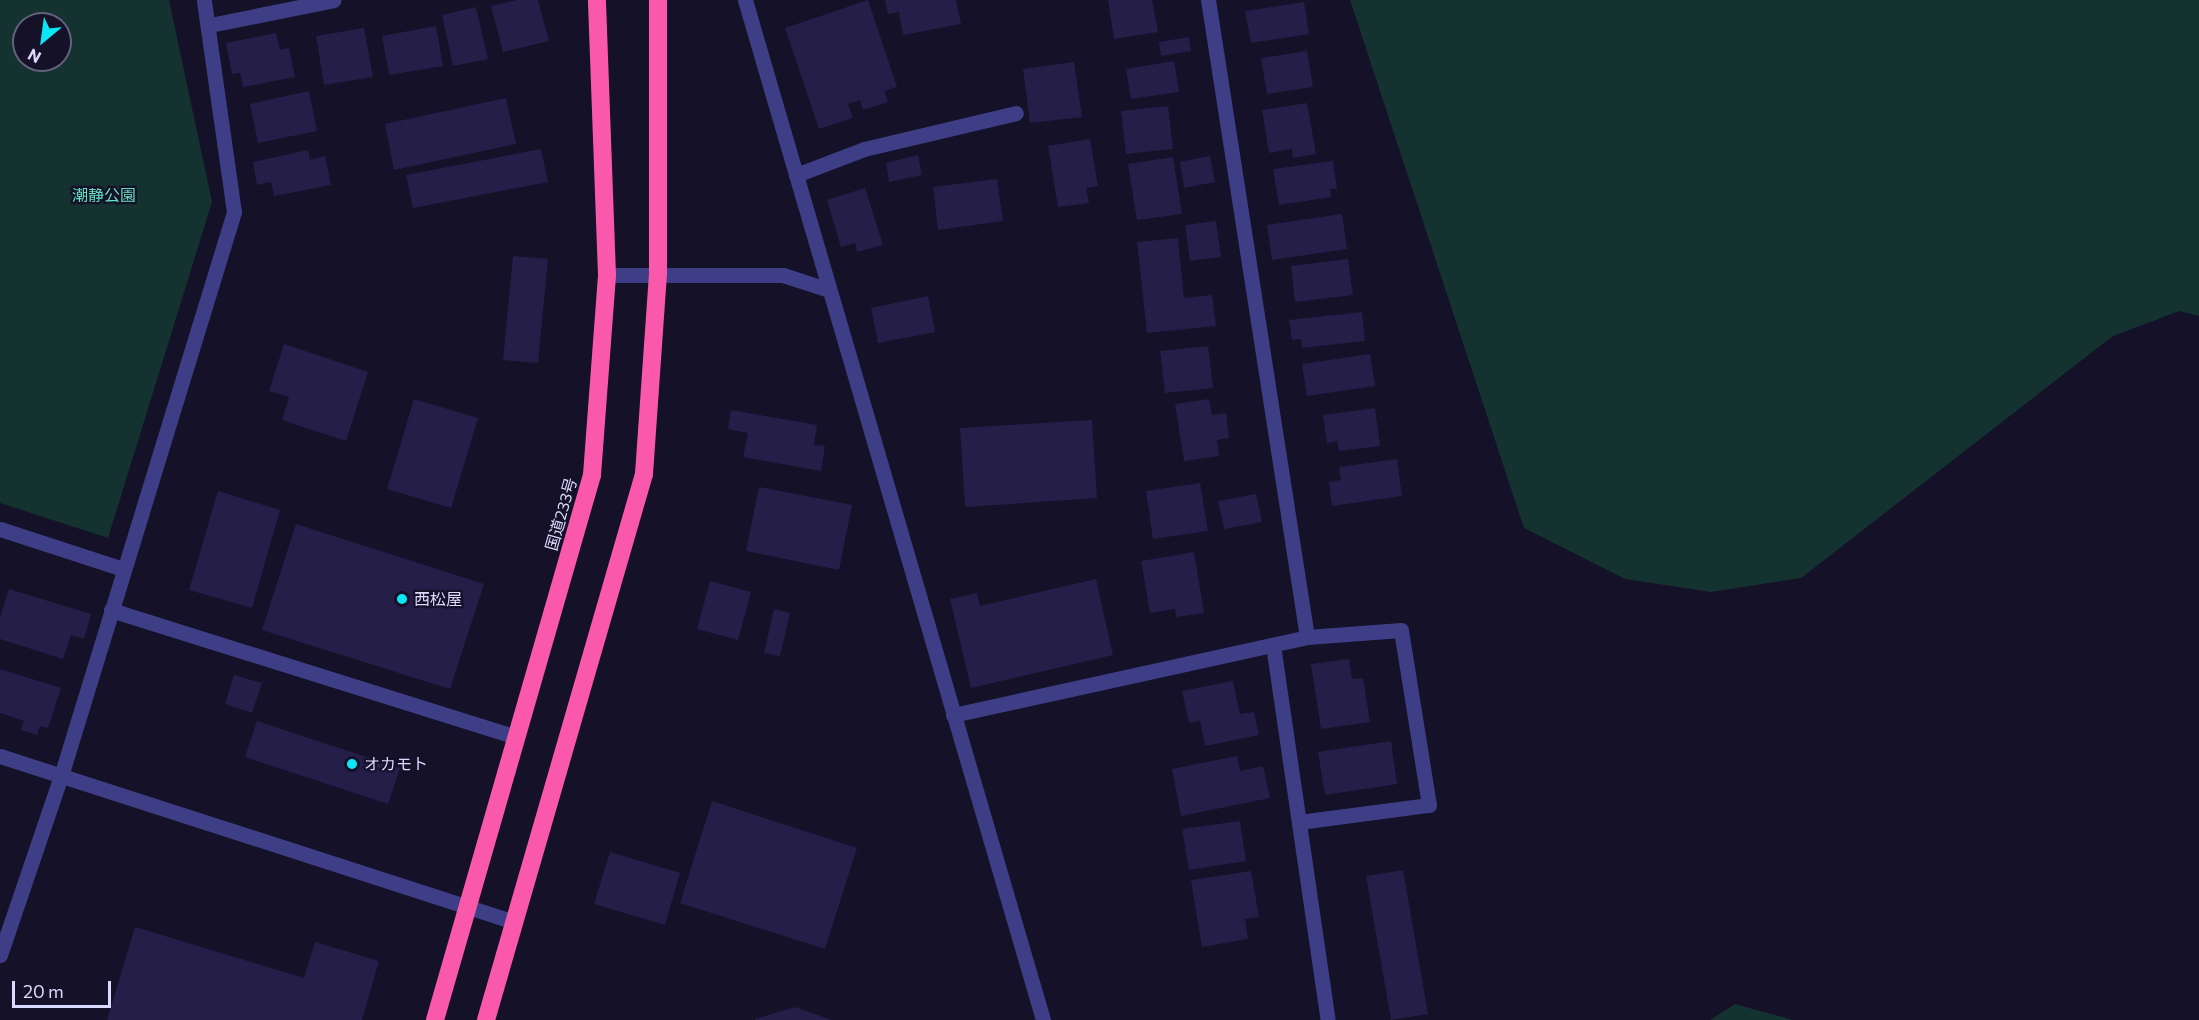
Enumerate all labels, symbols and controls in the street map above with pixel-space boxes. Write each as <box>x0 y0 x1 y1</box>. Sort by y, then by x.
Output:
north arrow <box>12 12 72 72</box>
text: N <box>24 45 44 68</box>
park label: 潮静公園 <box>72 185 136 205</box>
street label: 国道233号 <box>541 475 581 553</box>
place label: 西松屋 <box>414 589 462 609</box>
marker: 西松屋 <box>395 592 409 606</box>
place label: オカモト <box>364 754 428 774</box>
marker: オカモト <box>345 757 359 771</box>
scale bar <box>15 969 114 1007</box>
text: 20 m <box>23 980 64 1002</box>

